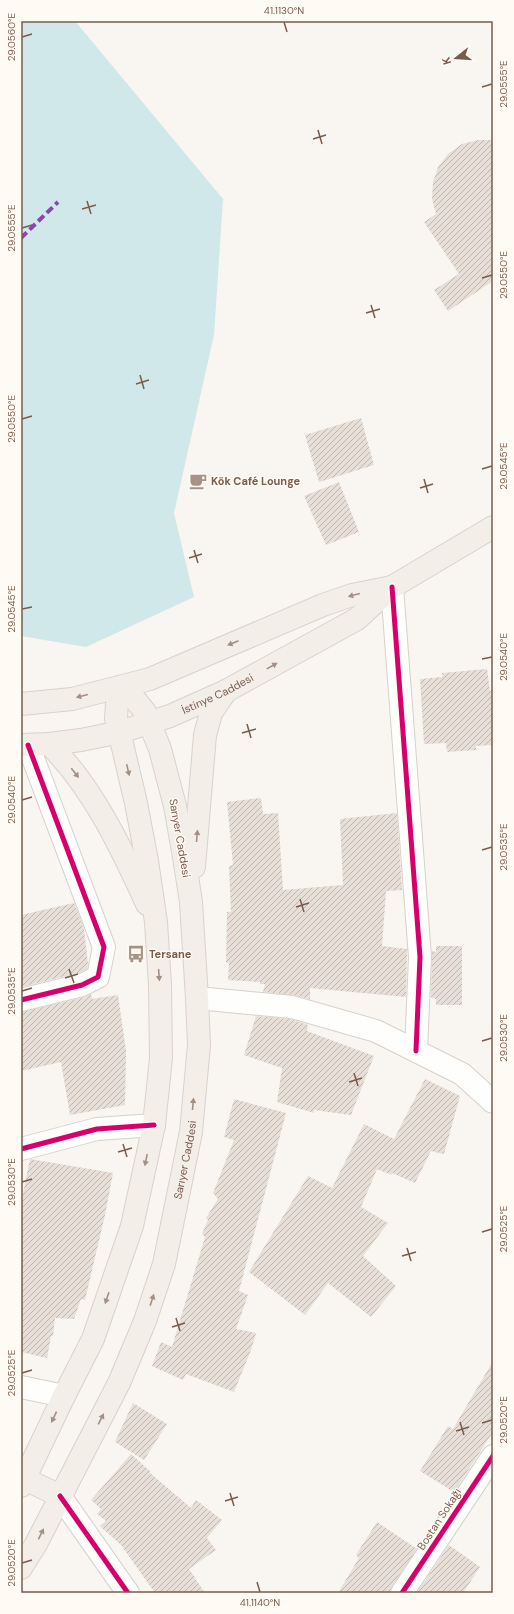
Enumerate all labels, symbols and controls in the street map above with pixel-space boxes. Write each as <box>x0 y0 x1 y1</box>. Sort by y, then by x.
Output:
text: 41.1130°N <box>264 4 304 17</box>
text: 29.0560°E <box>5 12 18 61</box>
north arrow <box>436 38 476 78</box>
text: K <box>439 55 454 66</box>
text: 29.0555°E <box>497 60 510 108</box>
text: 29.0555°E <box>5 204 18 252</box>
text: 29.0550°E <box>497 251 510 299</box>
text: 29.0550°E <box>5 395 18 443</box>
text: 29.0545°E <box>497 442 510 490</box>
cafe icon: Kök Café Lounge <box>188 471 208 491</box>
place label: Kök Café Lounge <box>211 474 300 488</box>
text: 29.0545°E <box>5 585 18 633</box>
one-way arrow <box>347 593 360 599</box>
text: 29.0540°E <box>497 633 510 681</box>
one-way arrow <box>226 641 238 647</box>
one-way arrow <box>266 662 278 669</box>
street label: İstinye Caddesi <box>179 670 256 717</box>
one-way arrow <box>76 694 88 700</box>
one-way arrow <box>126 764 132 776</box>
one-way arrow <box>71 767 80 778</box>
text: 29.0540°E <box>5 776 18 824</box>
street label: Sarıyer Caddesi <box>166 797 194 879</box>
text: 29.0535°E <box>497 823 510 871</box>
one-way arrow <box>193 830 200 842</box>
bus stop icon: Tersane <box>126 944 146 964</box>
place label: Tersane <box>149 947 192 961</box>
text: 29.0535°E <box>5 967 18 1015</box>
one-way arrow <box>156 969 163 981</box>
text: 29.0530°E <box>497 1014 510 1062</box>
one-way arrow <box>190 1098 197 1110</box>
street label: Sarıyer Caddesi <box>170 1120 199 1200</box>
one-way arrow <box>142 1154 148 1166</box>
text: 29.0530°E <box>5 1158 18 1206</box>
text: 29.0525°E <box>497 1205 510 1252</box>
one-way arrow <box>104 1293 110 1305</box>
one-way arrow <box>149 1293 155 1305</box>
text: 29.0525°E <box>5 1349 18 1396</box>
text: 29.0520°E <box>497 1396 510 1444</box>
one-way arrow <box>51 1411 57 1422</box>
one-way arrow <box>97 1413 104 1425</box>
street label: Bostan Sokağı <box>414 1485 464 1553</box>
one-way arrow <box>38 1528 44 1540</box>
text: 29.0520°E <box>5 1539 18 1587</box>
text: 41.1140°N <box>240 1596 280 1609</box>

